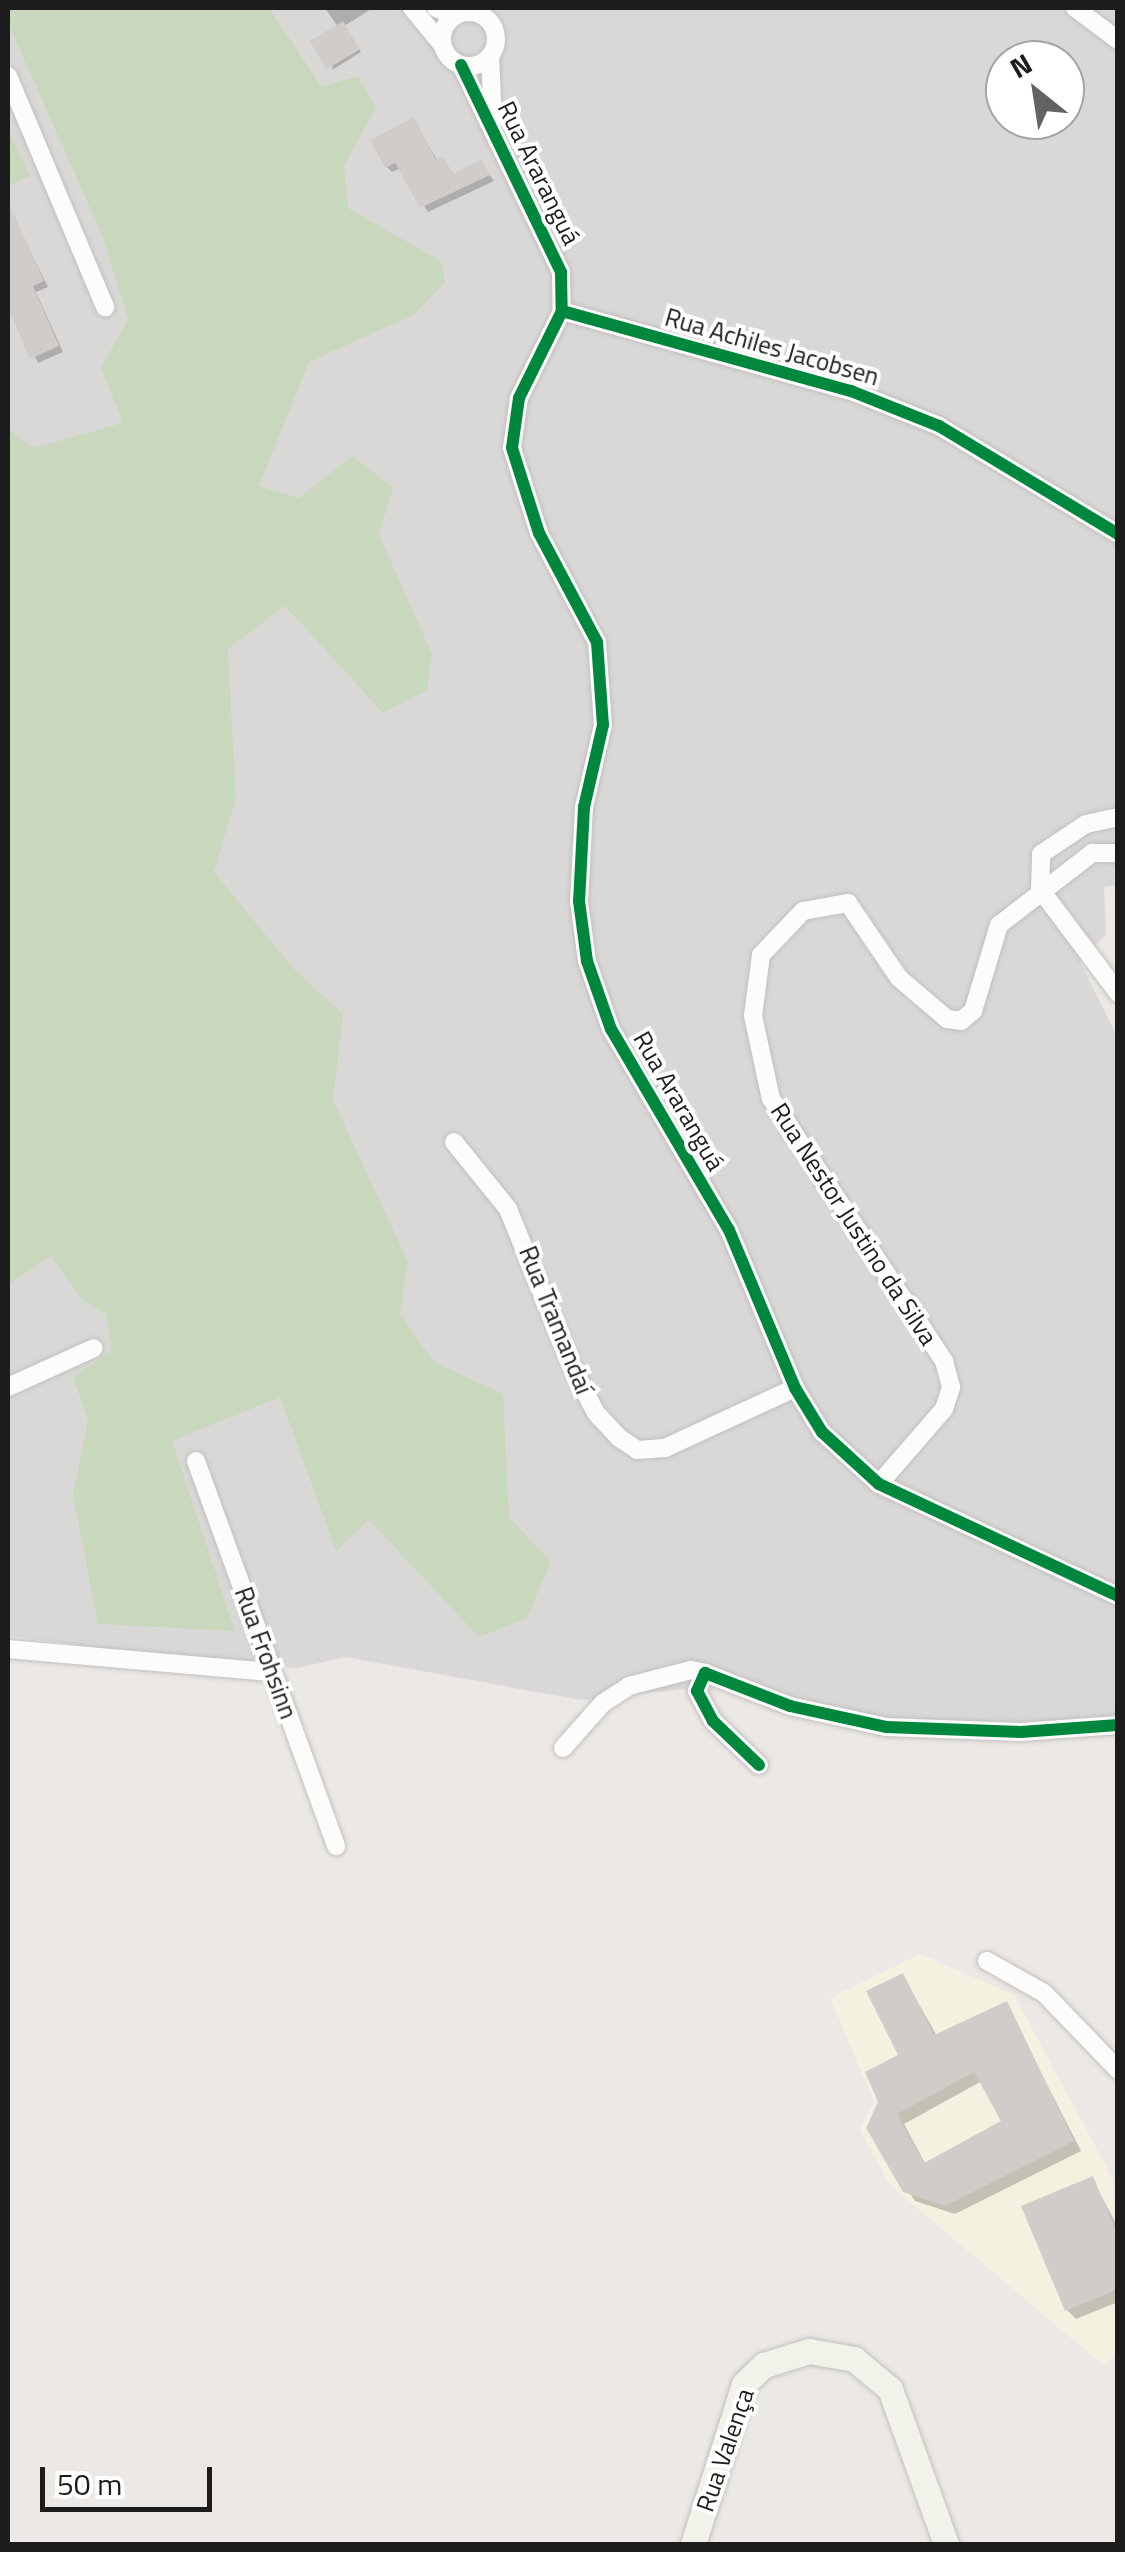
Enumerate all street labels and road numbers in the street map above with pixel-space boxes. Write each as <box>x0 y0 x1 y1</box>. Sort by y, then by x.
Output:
street label: Rua Araranguá <box>491 96 587 250</box>
street label: Rua Achiles Jacobsen <box>662 302 882 392</box>
street label: Rua Araranguá <box>627 1026 731 1176</box>
street label: Rua Nestor Justino da Silva <box>764 1097 944 1351</box>
street label: Rua Tramandaí <box>513 1242 599 1398</box>
street label: Rua Frohsinn <box>228 1583 304 1723</box>
street label: Rua Valença <box>690 2384 760 2516</box>

